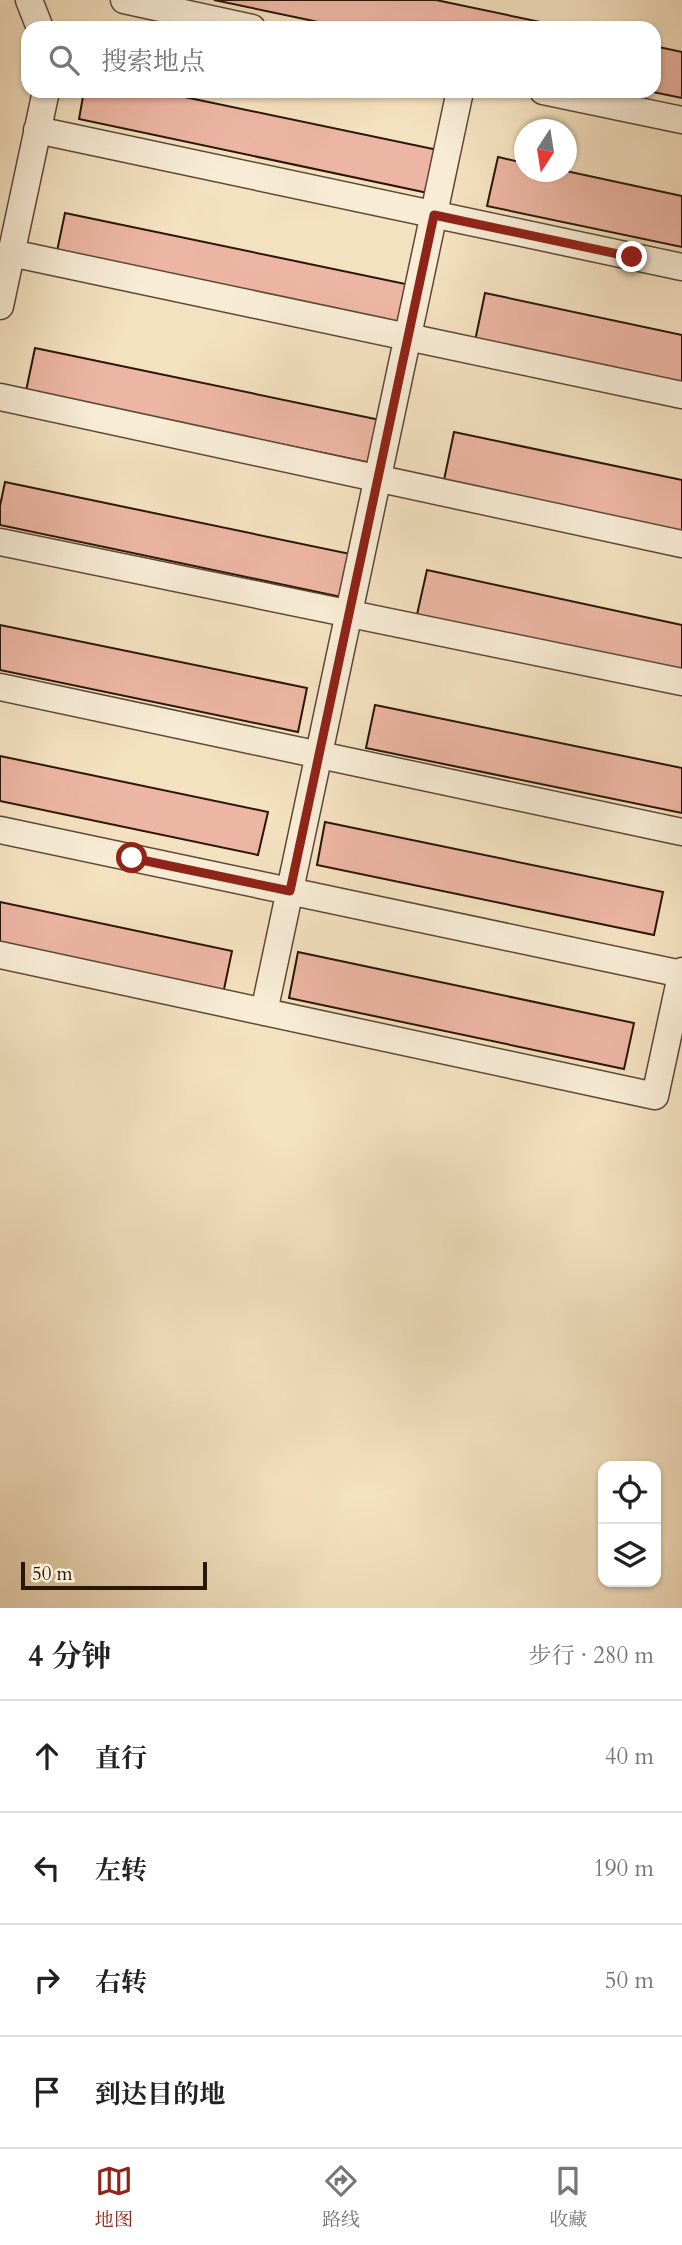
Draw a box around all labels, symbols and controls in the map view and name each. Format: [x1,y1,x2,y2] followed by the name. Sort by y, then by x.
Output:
[21,21,661,98] search box
[45,41,83,79] icon: search
[101,44,205,79] text: 搜索地点
[514,119,577,182] north arrow
[616,241,647,272] route end
[116,842,147,873] route start
[598,1461,661,1587] map controls
[598,1461,661,1524] button: locate
[598,1524,661,1587] button: layers
[21,1559,206,1591] scale bar
[32,1561,73,1587] text: 50 m
[28,1636,111,1677] text: 4 分钟
[529,1640,654,1671] text: 步行 · 280 m
[28,1737,66,1775] icon: ahead
[95,1741,147,1776] text: 直行
[605,1741,654,1772] text: 40 m
[28,1849,66,1887] icon: left
[95,1853,147,1888] text: 左转
[593,1853,654,1884] text: 190 m
[28,1961,66,1999] icon: right
[95,1965,147,2000] text: 右转
[605,1965,654,1996] text: 50 m
[28,2073,66,2111] icon: arrive
[95,2077,225,2112] text: 到达目的地
[95,2162,133,2233] tab: 地图
[322,2162,360,2233] tab: 路线
[549,2162,587,2233] tab: 收藏

